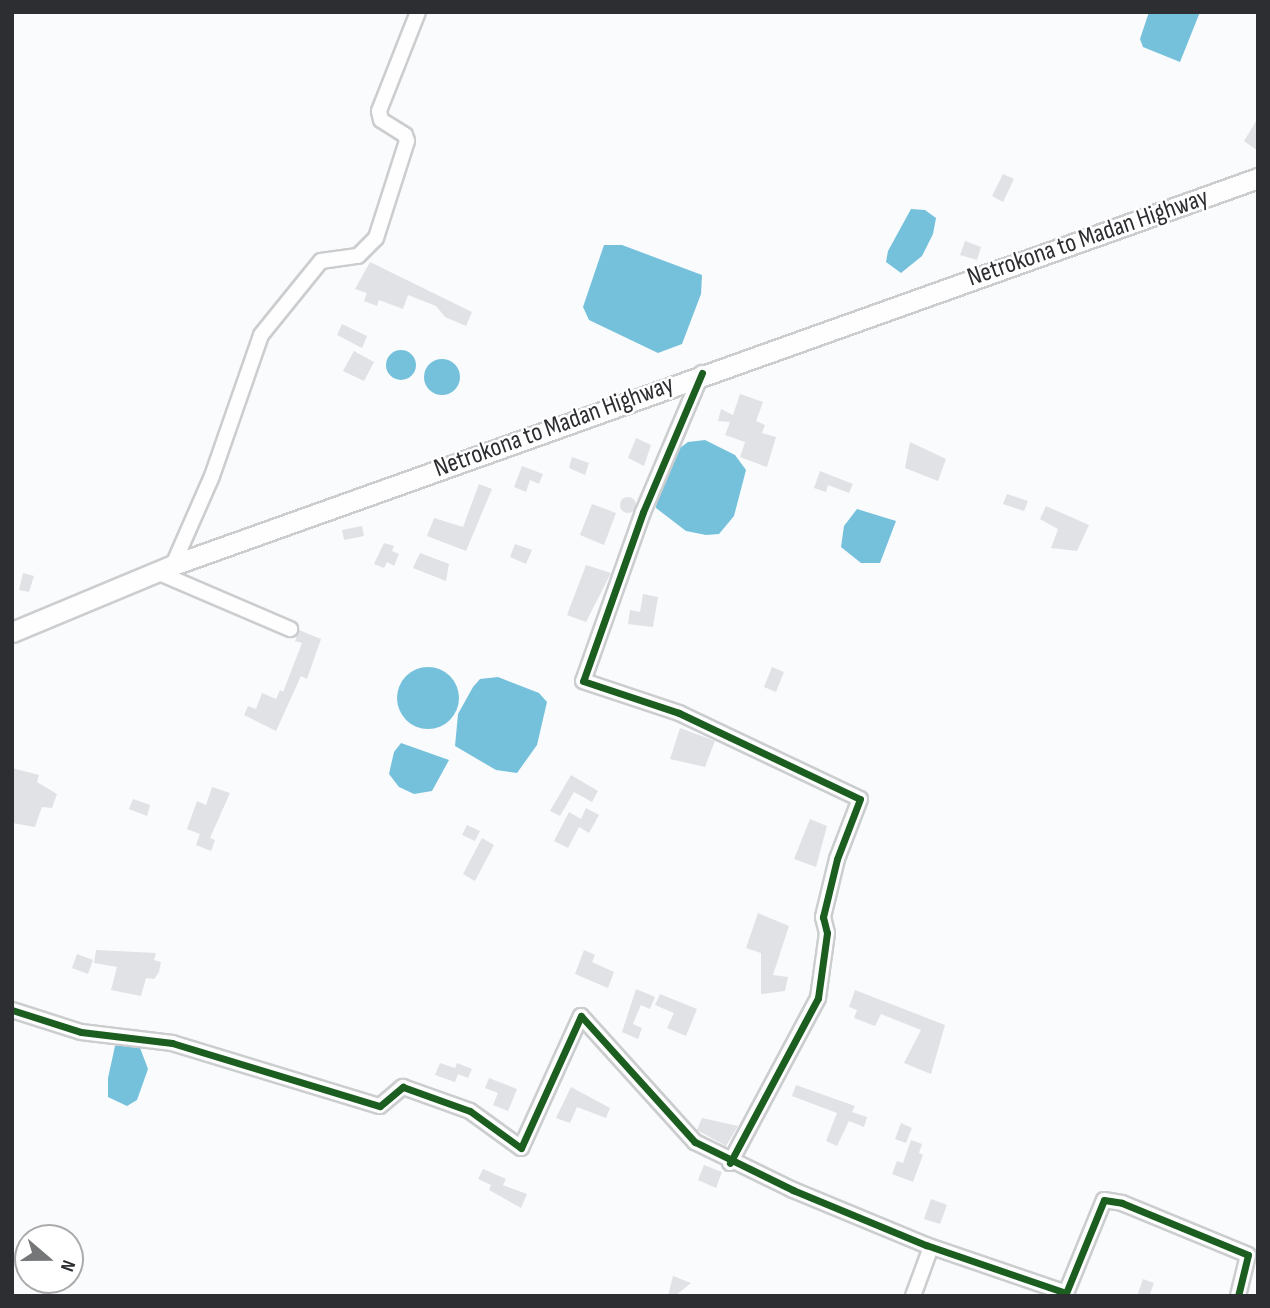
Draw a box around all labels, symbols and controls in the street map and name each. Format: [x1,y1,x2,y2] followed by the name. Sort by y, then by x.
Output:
[963,182,1213,294] street label: Netrokona to Madan Highway
[430,369,678,485] street label: Netrokona to Madan Highway
[14,1224,84,1294] north arrow
[55,1257,80,1274] text: N

